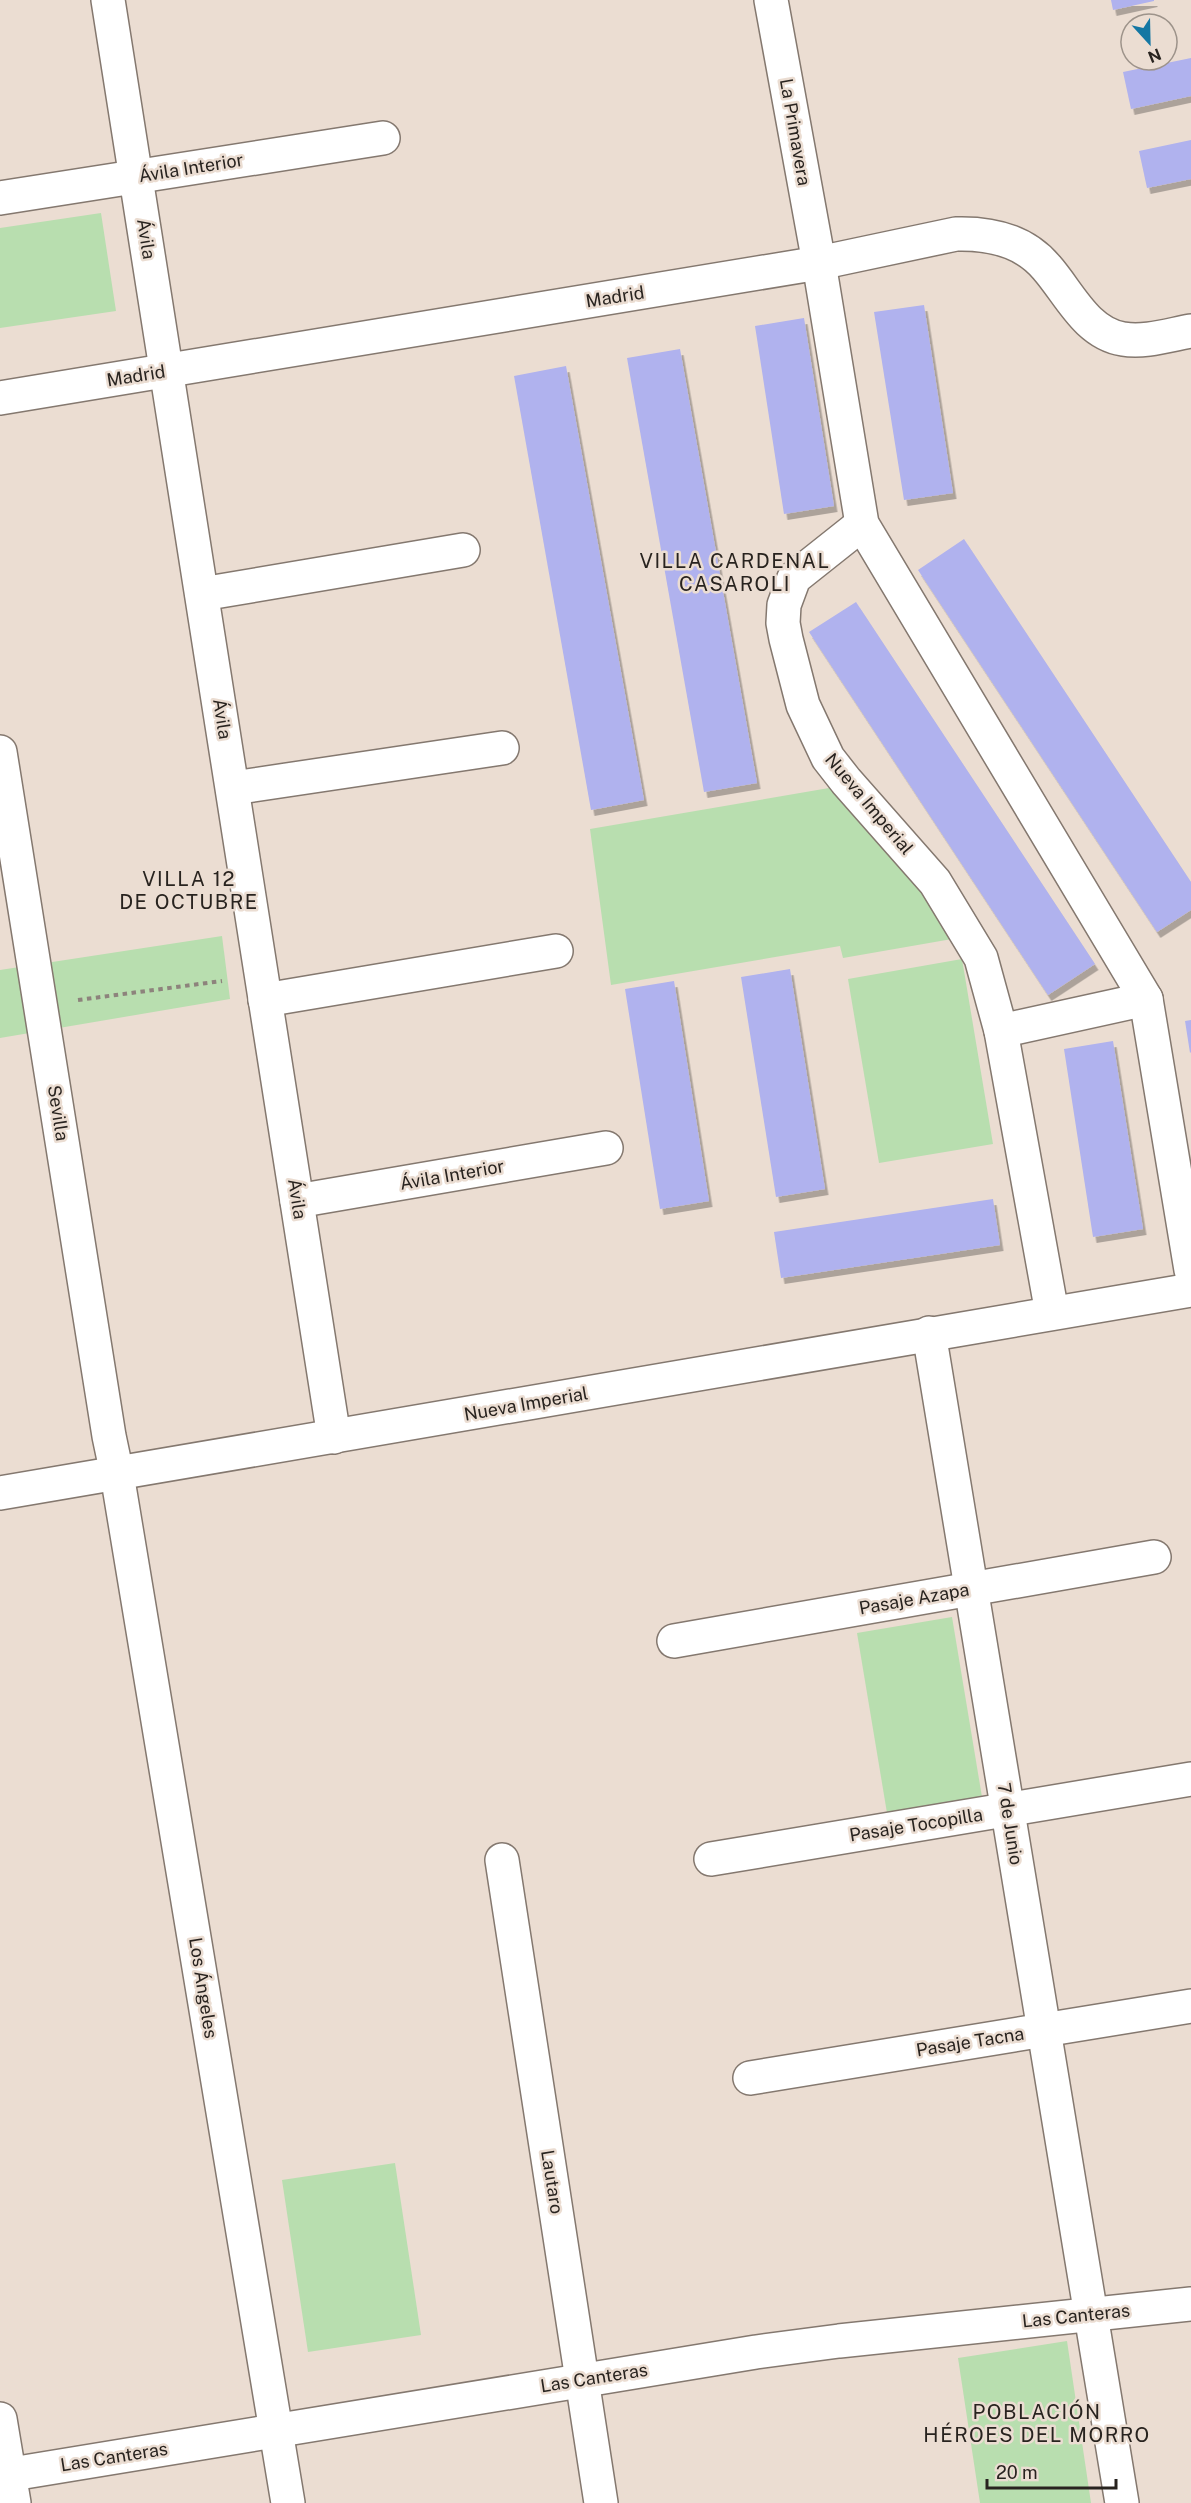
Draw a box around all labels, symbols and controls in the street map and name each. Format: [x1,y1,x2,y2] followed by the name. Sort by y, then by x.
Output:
[1119,12,1179,72] north arrow
[1145,44,1164,67] text: N
[776,77,815,187] street label: La Primavera
[137,148,245,186] street label: Ávila Interior
[133,217,161,261] street label: Ávila
[584,282,646,311] street label: Madrid
[105,361,167,390] street label: Madrid
[639,549,831,596] district label: VILLA CARDENAL CASAROLI
[209,697,237,741] street label: Ávila
[821,749,918,859] street label: Nueva Imperial
[119,867,259,914] district label: VILLA 12 DE OCTUBRE
[44,1084,73,1142] street label: Sevilla
[398,1154,506,1194] street label: Ávila Interior
[284,1177,312,1221] street label: Ávila
[462,1382,590,1425] street label: Nueva Imperial
[857,1578,971,1619] street label: Pasaje Azapa
[994,1781,1027,1866] street label: 7 de Junio
[848,1804,984,1845] street label: Pasaje Tocopilla
[185,1936,223,2040] street label: Los Ángeles
[914,2023,1025,2060] street label: Pasaje Tacna
[537,2148,568,2215] street label: Lautaro
[1021,2299,1131,2332] street label: Las Canteras
[539,2359,649,2396] street label: Las Canteras
[923,2399,1151,2447] district label: POBLACIÓN HÉROES DEL MORRO
[59,2438,169,2475] street label: Las Canteras
[987,2452,1116,2490] scale bar
[996,2462,1038,2483] text: 20 m

